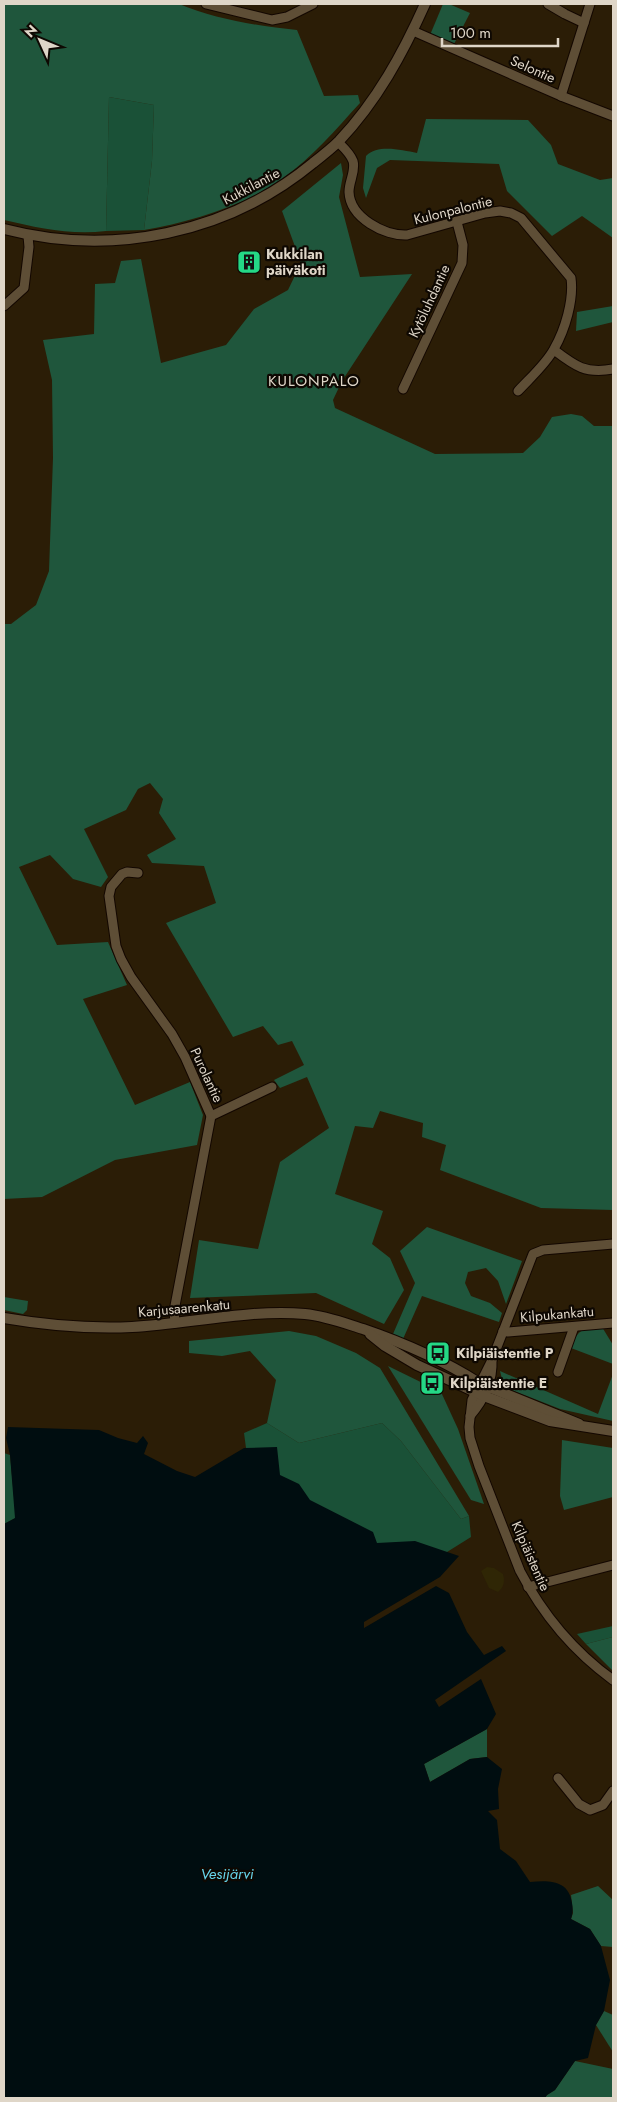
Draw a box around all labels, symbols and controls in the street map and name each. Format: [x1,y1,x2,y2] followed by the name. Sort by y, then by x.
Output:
[15,15,65,65] north arrow
[442,15,558,47] scale bar
[20,20,42,42] text: N
[450,22,491,44] text: 100 m
[507,50,559,88] street label: Selontie
[219,163,283,209] street label: Kukkilantie
[412,191,494,229] street label: Kulonpalontie
[266,244,326,280] place label: Kukkilan päiväkoti
[236,249,262,275] building icon: Kukkilan päiväkoti
[403,261,455,341] street label: Kytöluhdantie
[268,370,360,392] district label: KULONPALO
[186,1044,228,1106] street label: Purolantie
[137,1294,231,1322] street label: Karjusaarenkatu
[519,1301,595,1327] street label: Kilpukankatu
[425,1340,451,1366] bus stop icon: Kilpiäistentie P
[456,1343,554,1363] place label: Kilpiäistentie P
[419,1370,445,1396] bus stop icon: Kilpiäistentie E
[450,1373,547,1393] place label: Kilpiäistentie E
[507,1518,555,1594] street label: Kilpiäistentie
[200,1863,254,1885] water label: Vesijärvi

